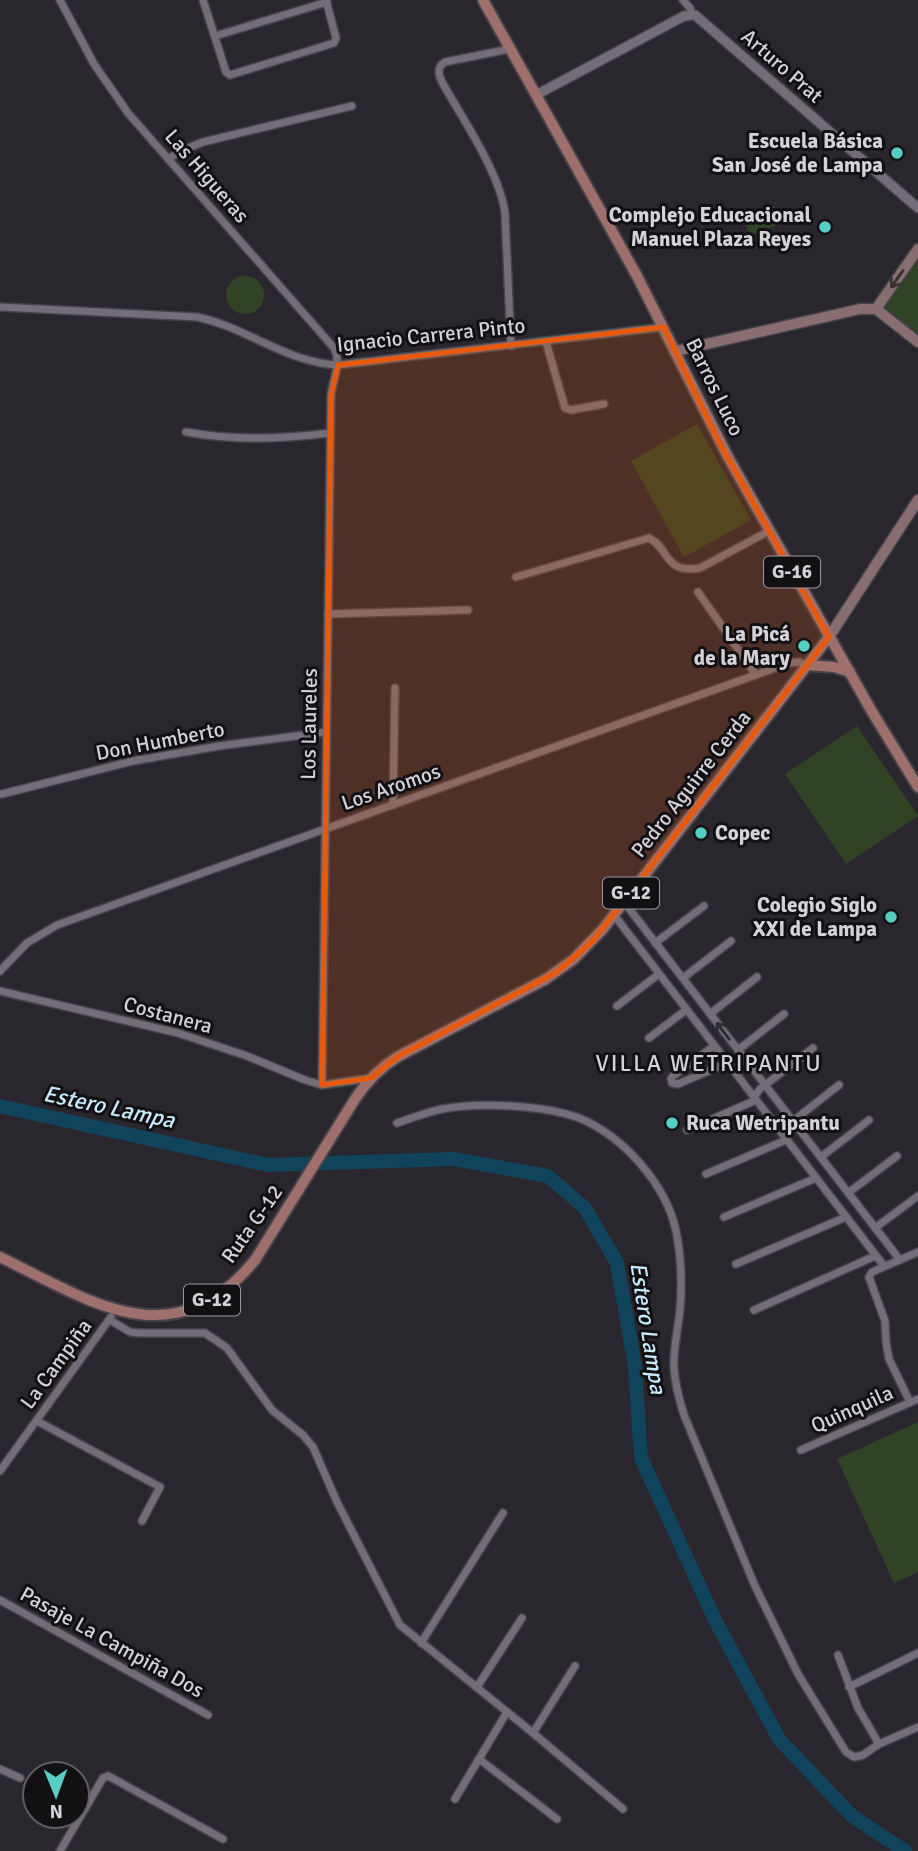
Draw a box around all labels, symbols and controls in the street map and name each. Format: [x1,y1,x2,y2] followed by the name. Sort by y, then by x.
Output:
[736,23,828,109] street label: Arturo Prat
[159,124,255,228] street label: Las Higueras
[712,128,883,178] place label: Escuela Básica San José de Lampa
[889,145,905,161] marker: Escuela Básica San José de Lampa
[609,202,811,252] place label: Complejo Educacional Manuel Plaza Reyes
[817,219,833,235] marker: Complejo Educacional Manuel Plaza Reyes
[890,269,904,288] one-way arrow
[335,312,527,358] street label: Ignacio Carrera Pinto
[680,334,750,440] street label: Barros Luco
[764,556,820,587] road number: G-16
[694,621,791,671] place label: La Picá de la Mary
[796,638,812,654] marker: La Picá de la Mary
[295,668,323,780] street label: Los Laureles
[626,705,756,863] street label: Pedro Aguirre Cerda
[93,716,227,766] street label: Don Humberto
[338,758,444,816] street label: Los Aromos
[715,820,770,846] place label: Copec
[693,825,709,841] marker: Copec
[603,878,659,908] road number: G-12
[753,892,877,942] place label: Colegio Siglo XXI de Lampa
[883,909,899,925] marker: Colegio Siglo XXI de Lampa
[121,991,215,1039] street label: Costanera
[716,1022,731,1041] one-way arrow
[595,1049,823,1078] district label: VILLA WETRIPANTU
[41,1079,178,1135] water label: Estero Lampa
[686,1110,840,1136] place label: Ruca Wetripantu
[664,1115,680,1131] marker: Ruca Wetripantu
[216,1180,288,1268] street label: Ruta G-12
[623,1260,673,1397] water label: Estero Lampa
[184,1284,240,1316] road number: G-12
[15,1314,97,1414] street label: La Campiña
[807,1379,897,1439] street label: Quinquila
[16,1581,208,1703] street label: Pasaje La Campiña Dos
[21,1760,91,1830] north arrow
[49,1799,63,1823] text: N

